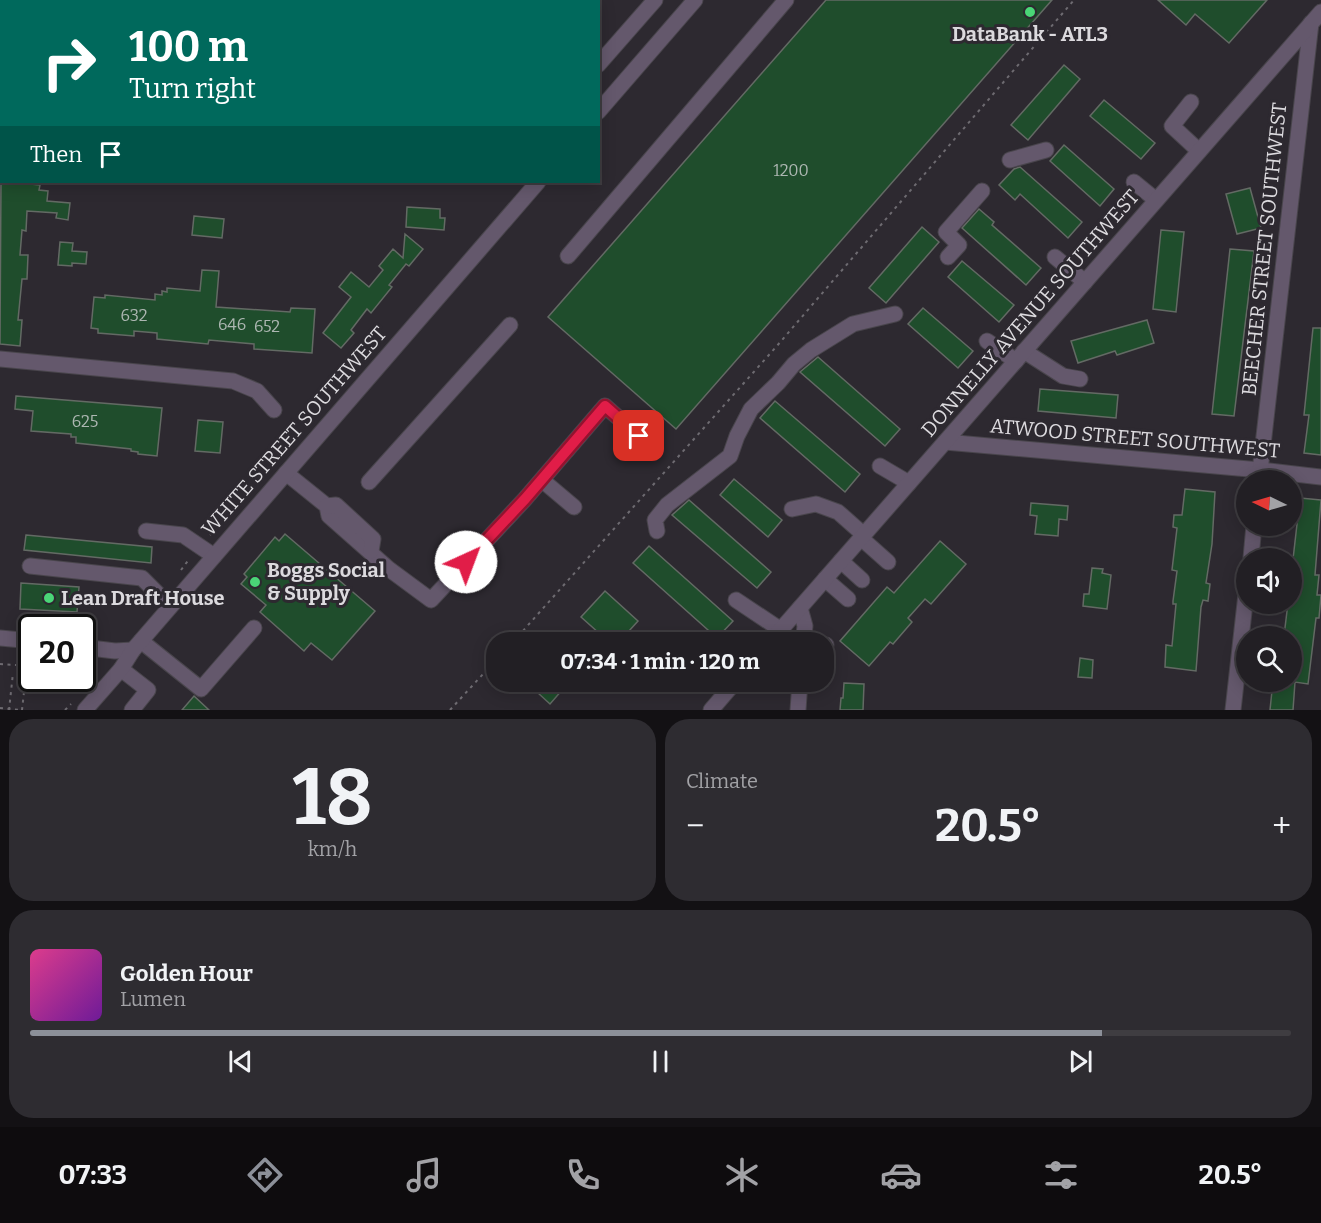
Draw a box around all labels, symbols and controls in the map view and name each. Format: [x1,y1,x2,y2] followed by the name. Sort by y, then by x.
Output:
[1023,5,1037,19] marker: DataBank - ATL3
[129,22,248,72] text: 100 m
[952,22,1108,46] place label: DataBank - ATL3
[30,24,108,102] icon: right
[129,73,256,105] text: Turn right
[1237,101,1291,397] street label: BEECHER STREET SOUTHWEST
[94,138,127,171] icon: arrive
[30,141,82,168] text: Then
[773,161,809,180] house number: 1200
[916,184,1144,441] street label: DONNELLY AVENUE SOUTHWEST
[120,306,148,325] house number: 632
[218,315,246,334] house number: 646
[254,317,280,336] house number: 652
[197,321,392,541] street label: WHITE STREET SOUTHWEST
[613,410,664,461] pin
[72,412,98,431] house number: 625
[989,413,1281,463] street label: ATWOOD STREET SOUTHWEST
[622,419,655,452] icon: arrive
[1236,470,1302,536] north arrow
[1236,470,1302,692] map controls
[434,530,498,594] position arrow
[1236,548,1302,614] button: sound
[267,558,385,605] place label: Boggs Social & Supply
[248,575,262,589] marker: Boggs Social & Supply
[61,586,225,610] place label: Lean Draft House
[42,591,56,605] marker: Lean Draft House
[18,614,96,692] speed limit sign: 20
[1236,626,1302,692] button: search
[560,648,760,675] text: 07:34 · 1 min · 120 m
[292,751,373,845] text: 18
[686,769,758,793] text: Climate
[935,799,1041,853] text: 20.5°
[686,806,704,846] text: −
[1272,806,1291,846] text: +
[308,837,357,861] text: km/h
[120,960,253,987] text: Golden Hour
[120,987,186,1011] text: Lumen
[224,1045,257,1078] icon: previous
[644,1045,677,1078] icon: pause
[1064,1045,1097,1078] icon: next
[244,1154,286,1196] icon: directions
[403,1154,445,1196] icon: music
[562,1154,604,1196] icon: phone
[721,1154,763,1196] icon: climate
[880,1154,922,1196] icon: car
[1040,1154,1082,1196] icon: filters
[59,1159,127,1191] text: 07:33
[1199,1159,1262,1191] text: 20.5°

